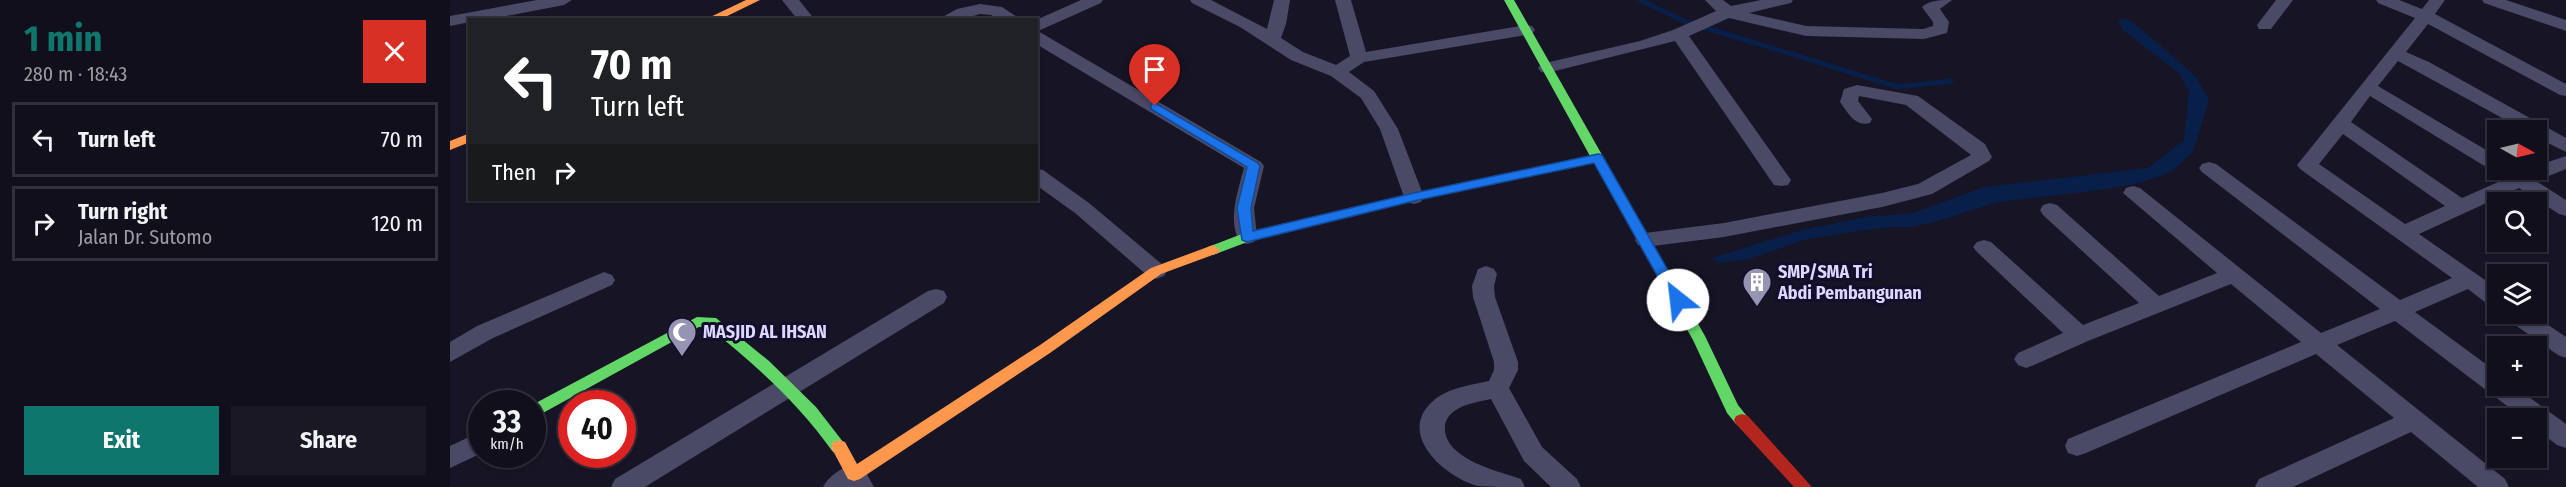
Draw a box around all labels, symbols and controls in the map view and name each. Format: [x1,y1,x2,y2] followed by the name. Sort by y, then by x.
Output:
[24,17,102,61] text: 1 min
[363,20,426,83] button: close
[591,40,672,90] text: 70 m
[492,42,570,120] icon: left
[1129,44,1180,106] pin
[1138,53,1171,86] icon: arrive
[24,62,127,86] text: 280 m · 18:43
[591,91,684,123] text: Turn left
[2487,120,2547,180] north arrow
[2487,120,2547,468] map controls
[27,123,60,156] icon: left
[78,126,156,153] text: Turn left
[381,126,423,153] text: 70 m
[548,156,581,189] icon: right
[492,159,536,186] text: Then
[2487,192,2547,252] button: search
[78,198,167,225] text: Turn right
[27,207,60,240] icon: right
[371,210,423,237] text: 120 m
[78,225,212,249] text: Jalan Dr. Sutomo
[1777,261,1922,304] place label: SMP/SMA Tri Abdi Pembangunan
[2487,264,2547,324] button: layers
[1741,266,1773,308] building icon: SMP/SMA Tri Abdi Pembangunan
[1646,268,1710,332] position arrow
[666,316,698,358] mosque icon: MASJID AL IHSAN
[703,321,827,343] place label: MASJID AL IHSAN
[2487,336,2547,396] button: +
[558,390,636,468] speed limit sign: 40
[493,404,521,440] text: 33
[24,406,219,475] button: Exit
[231,406,426,475] button: Share
[2487,408,2547,468] button: −
[490,435,524,453] text: km/h

